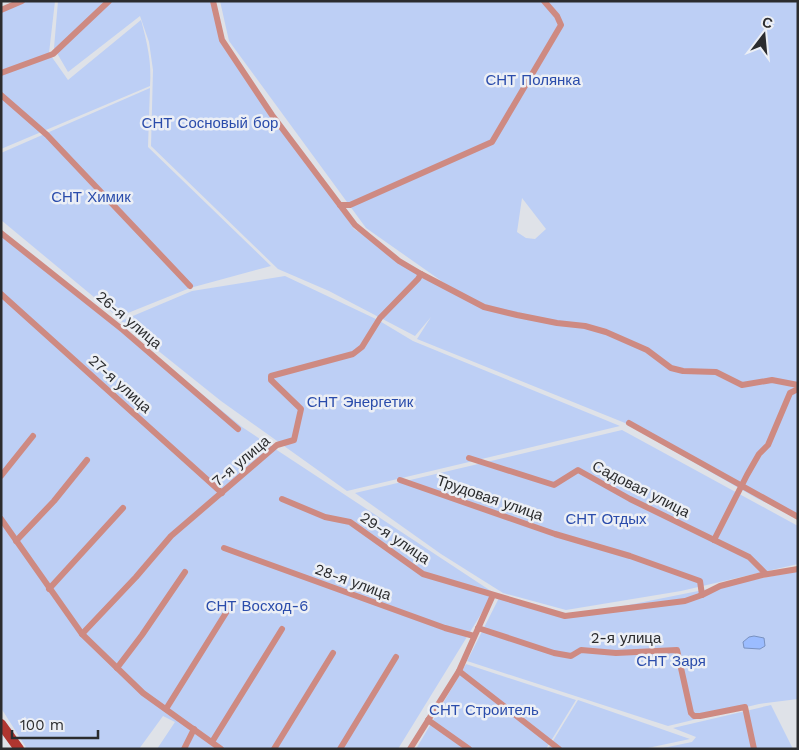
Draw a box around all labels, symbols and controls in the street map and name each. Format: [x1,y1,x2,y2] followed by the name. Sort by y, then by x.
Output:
[739,10,789,60] north arrow
[761,13,775,32] text: С
[485,71,581,89] park label: СНТ Полянка
[142,114,278,132] park label: СНТ Сосновый бор
[51,188,131,206] park label: СНТ Химик
[93,287,166,353] street label: 26-я улица
[85,351,156,417] street label: 27-я улица
[307,393,414,411] park label: СНТ Энергетик
[208,431,274,490] street label: 7-я улица
[589,457,693,522] street label: Садовая улица
[434,471,546,525] street label: Трудовая улица
[357,508,434,568] street label: 29-я улица
[565,510,647,528] park label: СНТ Отдых
[312,560,394,604] street label: 28-я улица
[206,597,308,615] park label: СНТ Восход-6
[591,629,662,647] street label: 2-я улица
[636,652,706,670] park label: СНТ Заря
[429,701,539,719] park label: СНТ Строитель
[12,708,99,740] scale bar
[20,716,64,734] text: 100 m

